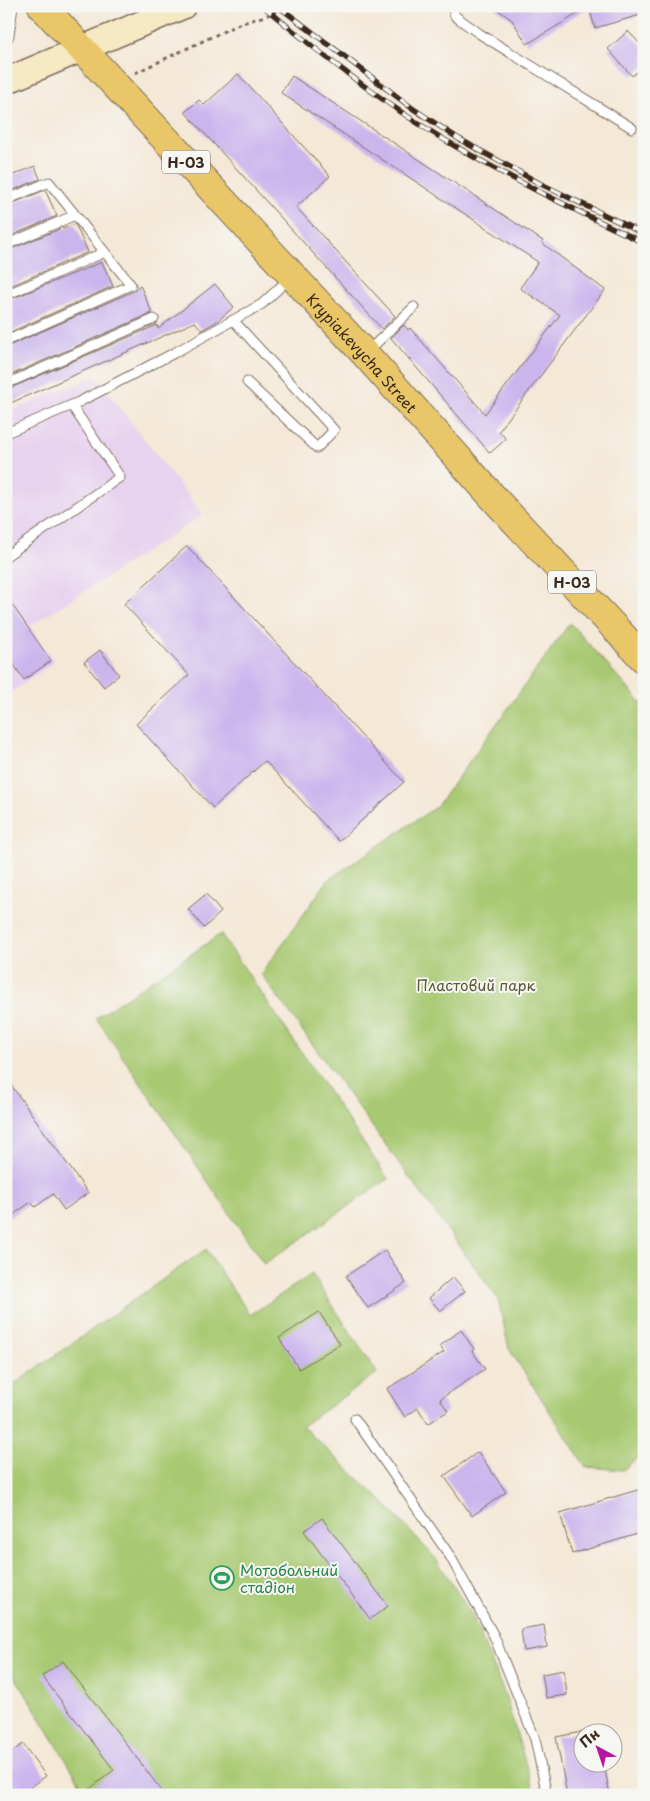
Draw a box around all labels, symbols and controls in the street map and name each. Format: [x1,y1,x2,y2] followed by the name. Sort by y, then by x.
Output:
[162,150,210,173] road number: Н-03
[302,287,424,418] street label: Krypiakevycha Street
[548,570,596,594] road number: Н-03
[417,973,536,996] park label: Пластовий парк
[240,1558,338,1598] place label: Мотобольний стадіон
[209,1565,235,1591] sports icon: Мотобольний стадіон
[575,1723,604,1752] text: Пн
[572,1724,622,1774] north arrow

